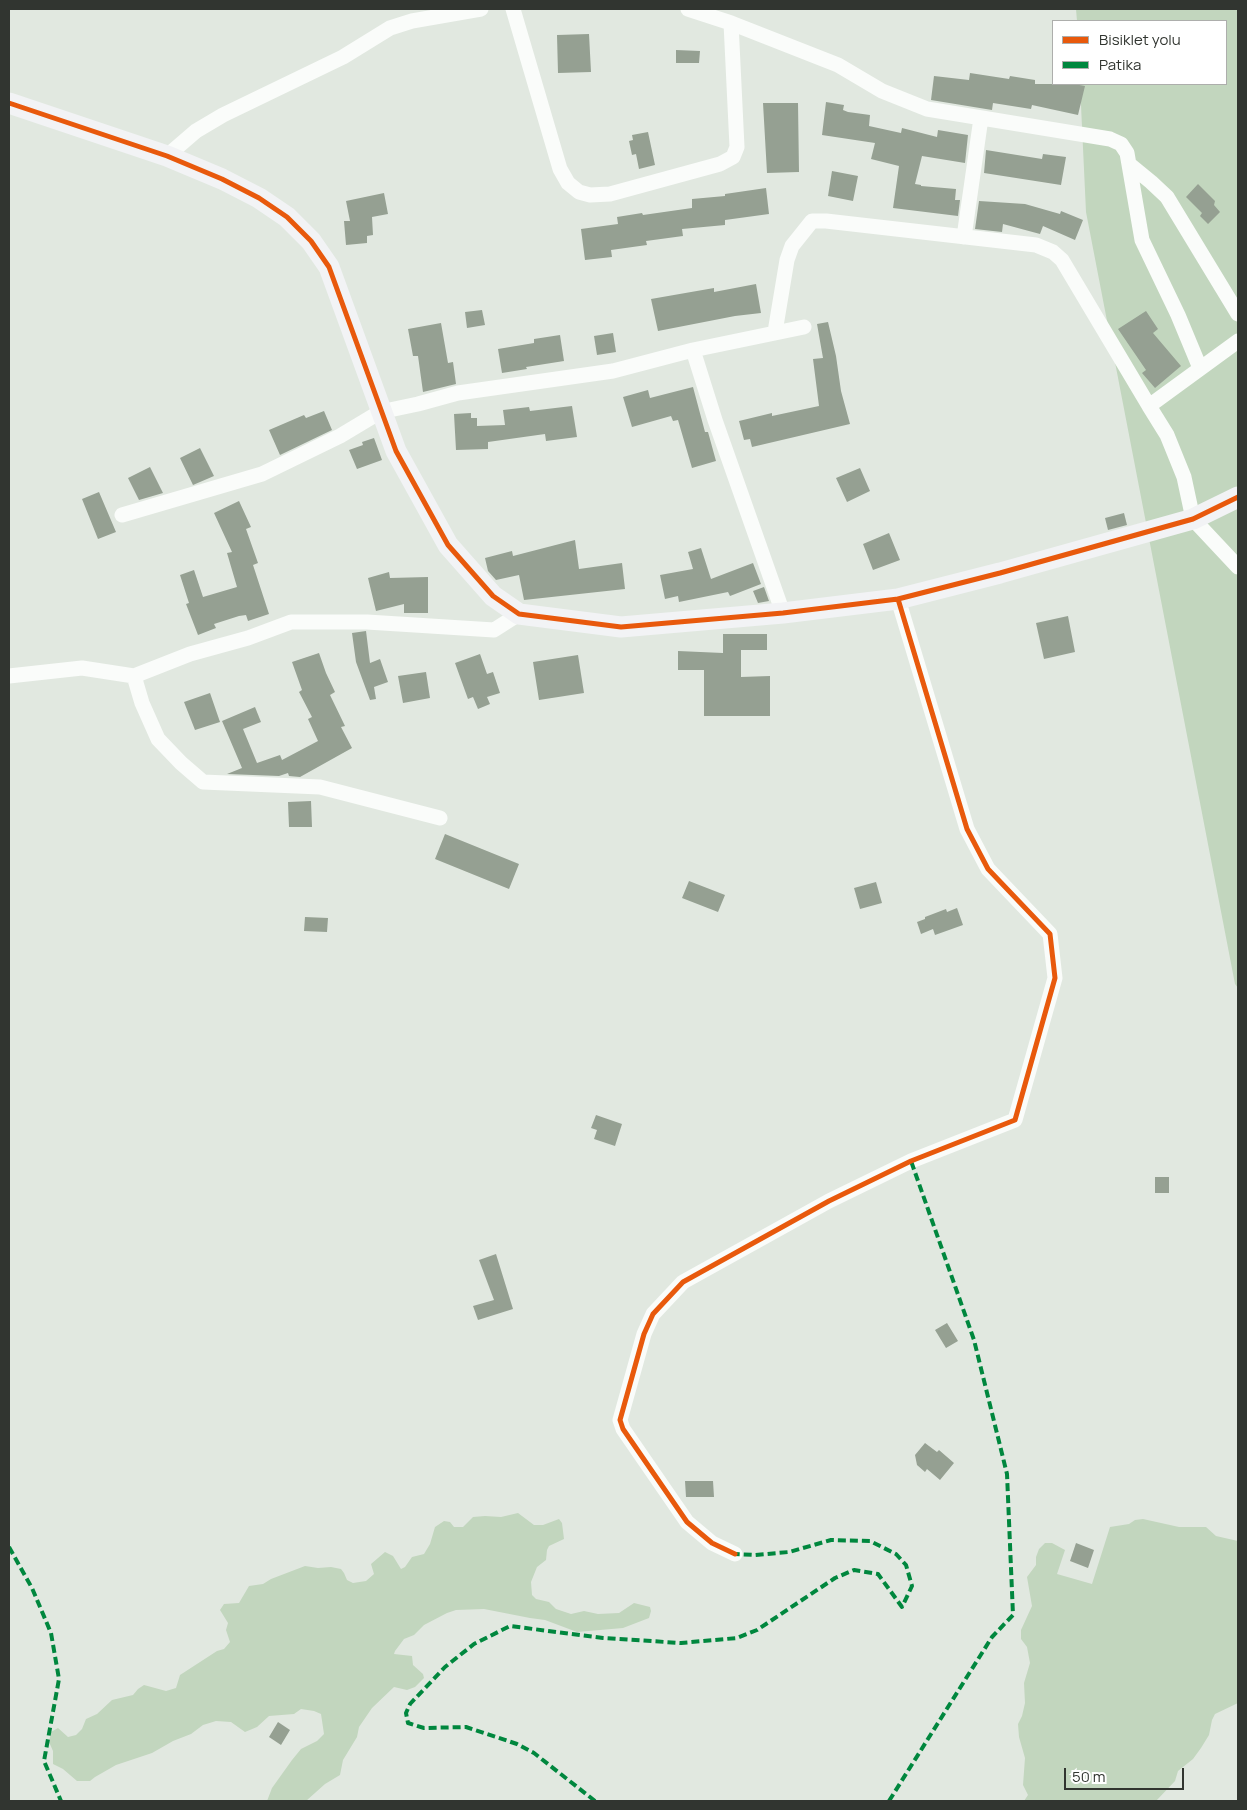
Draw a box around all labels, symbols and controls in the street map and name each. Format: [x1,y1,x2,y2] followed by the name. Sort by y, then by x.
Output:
[1052,20,1227,85] legend
[1099,29,1181,50] text: Bisiklet yolu
[1099,54,1141,75] text: Patika
[1067,1758,1187,1790] scale bar
[1072,1766,1106,1787] text: 50 m

